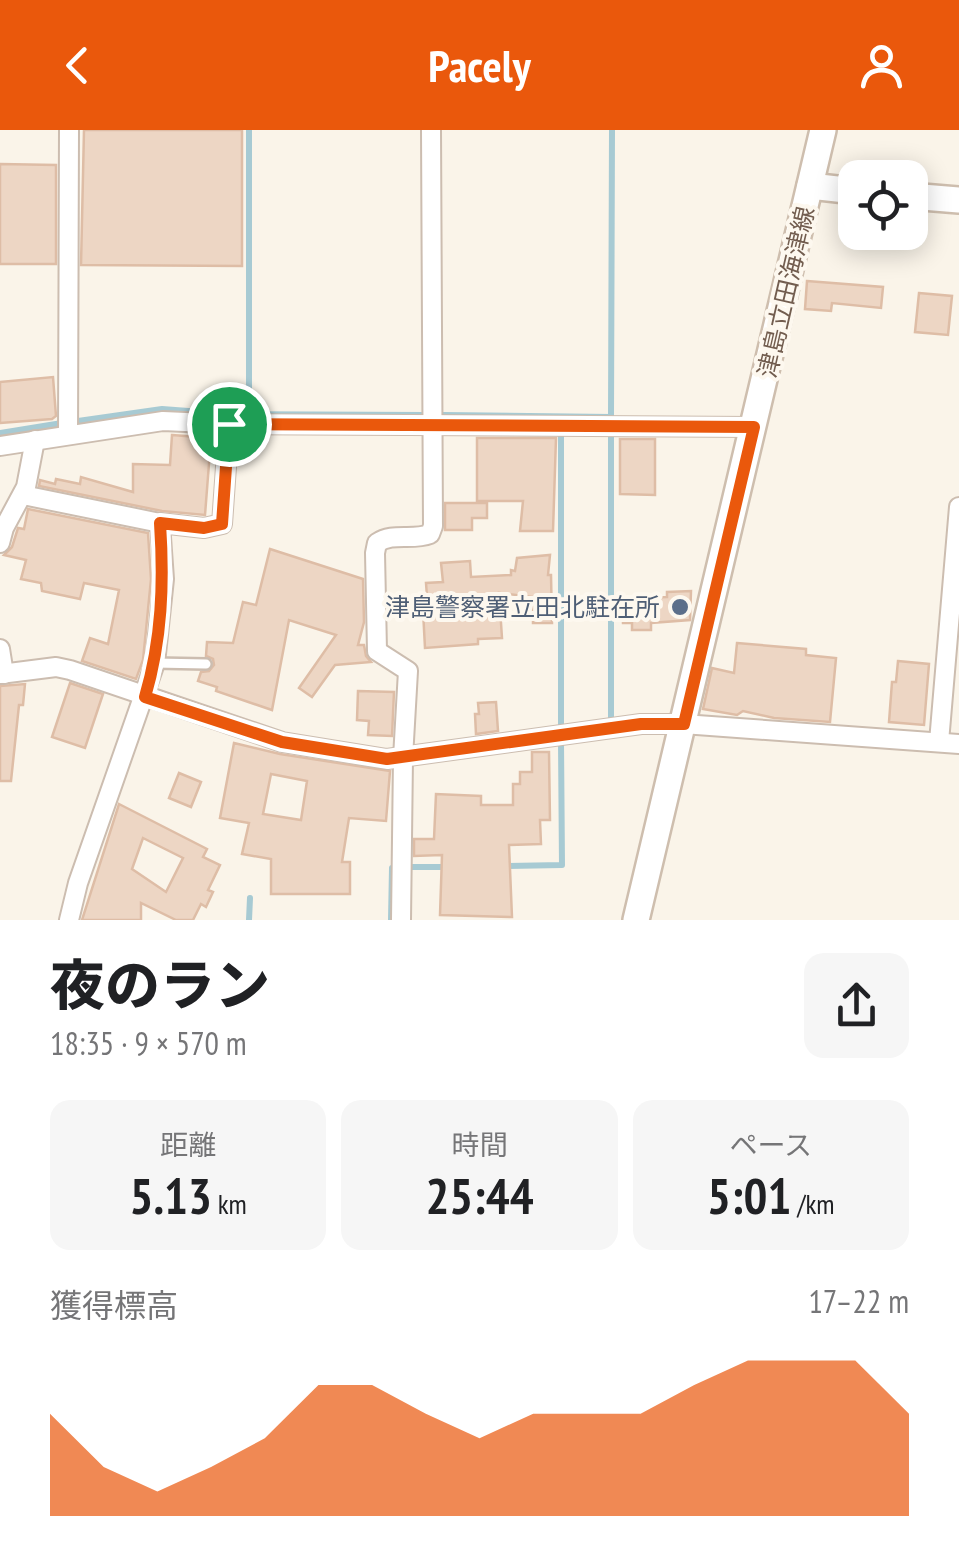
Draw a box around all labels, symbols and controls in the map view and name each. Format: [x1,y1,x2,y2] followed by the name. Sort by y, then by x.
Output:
[428,36,531,94] text: Pacely
[50,38,105,93] icon: back
[854,38,909,93] icon: person
[838,160,928,250] map controls
[838,160,928,250] button: locate
[751,203,821,381] street label: 津島立田海津線
[187,382,272,467] pin
[202,397,257,452] icon: arrive
[385,591,660,623] place label: 津島警察署立田北駐在所
[669,596,691,618] marker: 津島警察署立田北駐在所
[50,949,270,1020] text: 夜のラン
[804,953,909,1058] button: share
[50,1022,247,1064] text: 18:35 · 9 × 570 m
[160,1126,216,1163] text: 距離
[451,1126,508,1163] text: 時間
[730,1126,812,1163] text: ペース
[129,1163,212,1228] text: 5.13
[425,1163,534,1228] text: 25:44
[707,1163,791,1228] text: 5:01
[212,1185,247,1222] text: km
[791,1185,835,1222] text: /km
[808,1280,909,1322] text: 17–22 m
[50,1284,178,1326] text: 獲得標高

